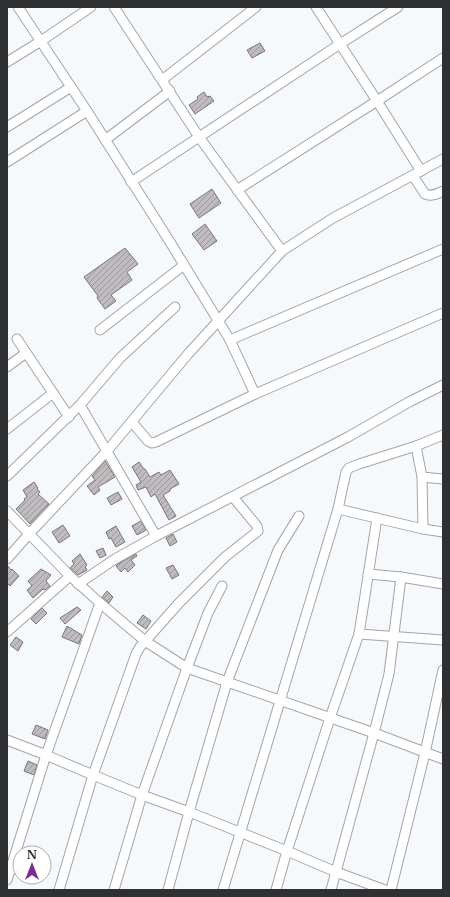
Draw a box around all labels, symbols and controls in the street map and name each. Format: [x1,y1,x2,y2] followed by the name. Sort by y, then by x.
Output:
[12,845,52,885] north arrow
[27,848,38,862] text: N

